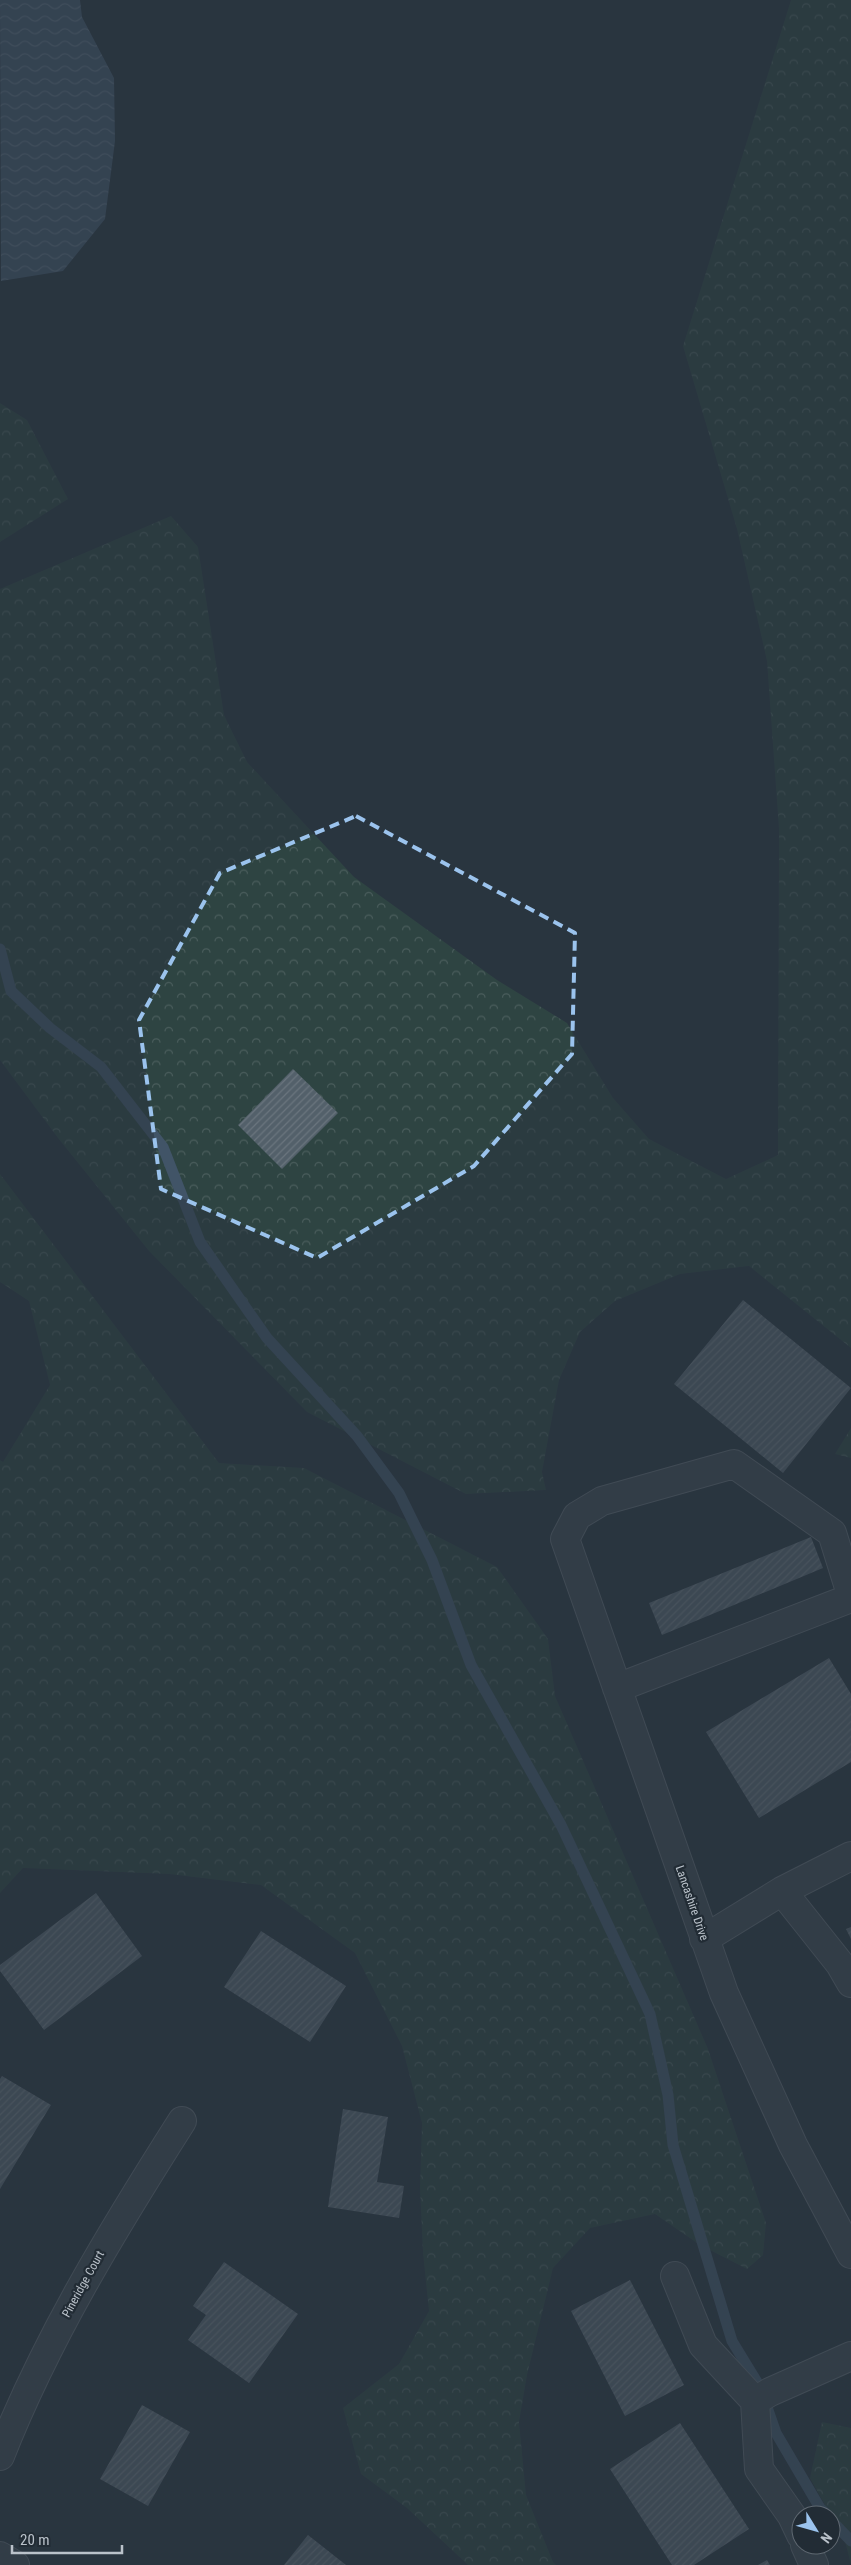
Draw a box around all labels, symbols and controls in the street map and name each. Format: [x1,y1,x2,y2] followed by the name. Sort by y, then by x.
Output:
[673,1864,712,1943] street label: Lancashire Drive
[59,2248,107,2320] street label: Pineridge Court
[791,2505,841,2555] north arrow
[12,2522,122,2554] scale bar
[817,2530,835,2546] text: N
[20,2531,50,2549] text: 20 m

